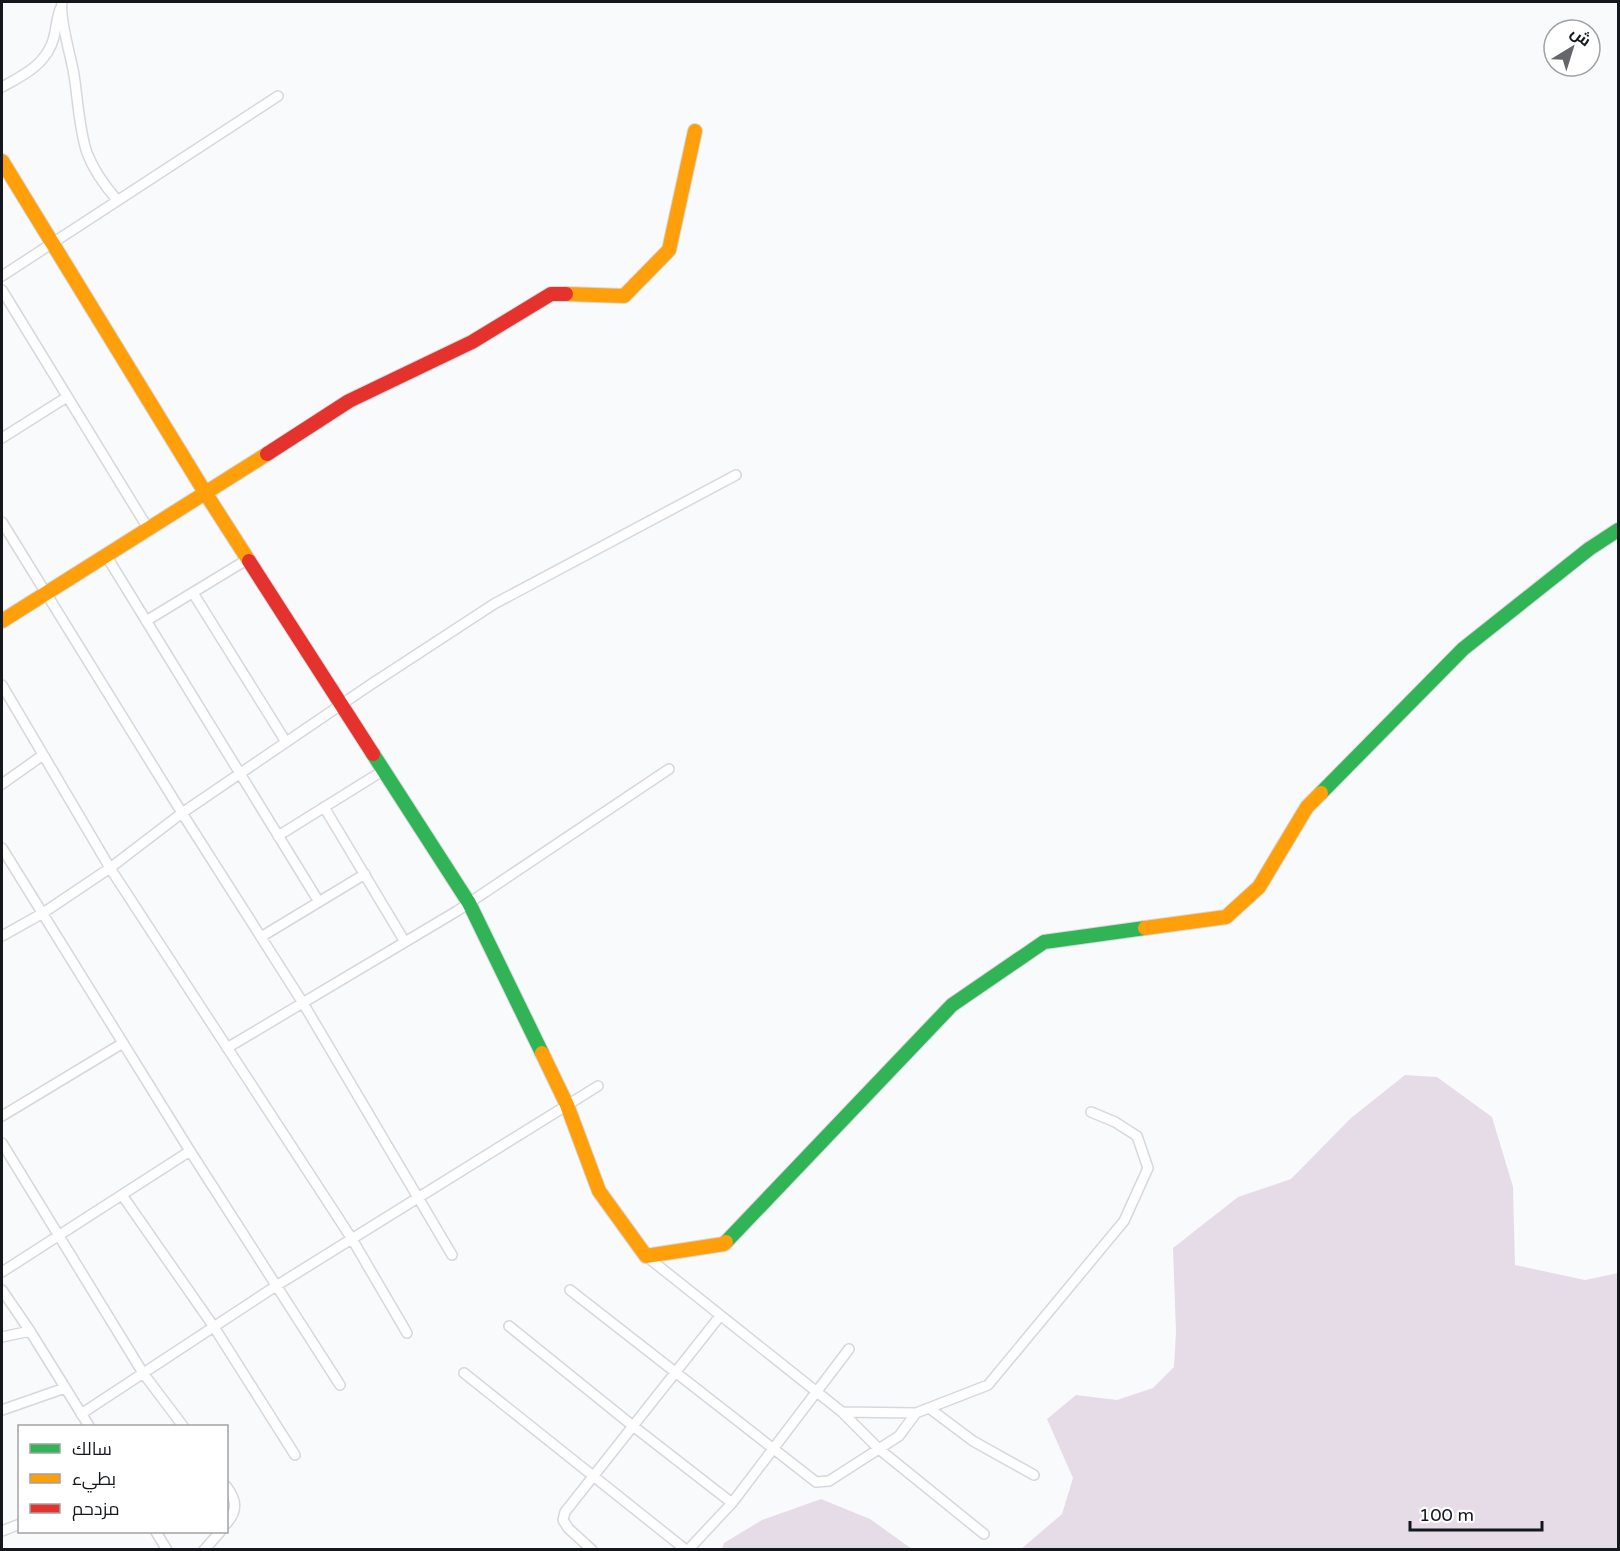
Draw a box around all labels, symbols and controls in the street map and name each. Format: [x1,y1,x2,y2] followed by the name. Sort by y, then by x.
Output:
[1542,18,1602,78] north arrow
[1566,23,1595,51] text: ش
[18,1425,228,1533] legend
[72,1438,112,1460] text: سالك
[72,1468,116,1493] text: بطيء
[1410,1494,1542,1532] scale bar
[72,1498,120,1521] text: مزدحم
[1419,1504,1474,1526] text: 100 m

